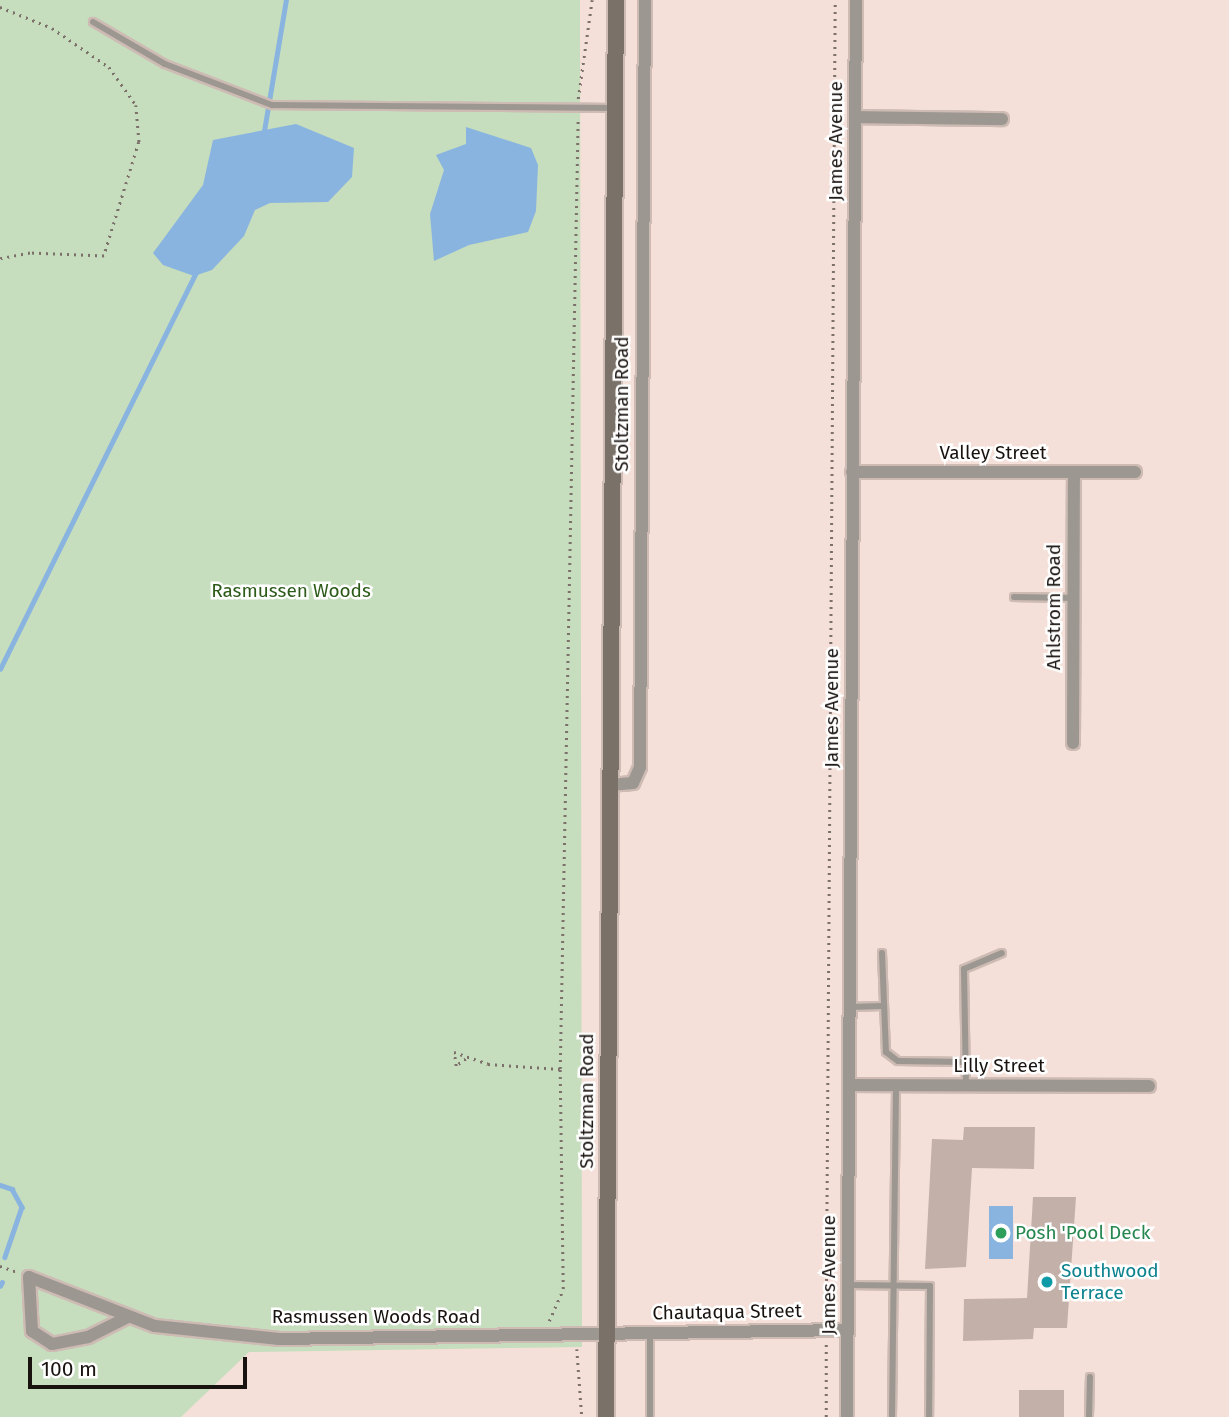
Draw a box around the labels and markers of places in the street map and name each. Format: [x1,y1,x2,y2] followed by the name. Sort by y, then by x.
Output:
[1015,1222,1150,1244] place label: Posh 'Pool Deck
[993,1225,1009,1241] marker: Posh 'Pool Deck
[1061,1260,1159,1304] place label: Southwood Terrace
[1039,1274,1055,1290] marker: Southwood Terrace

